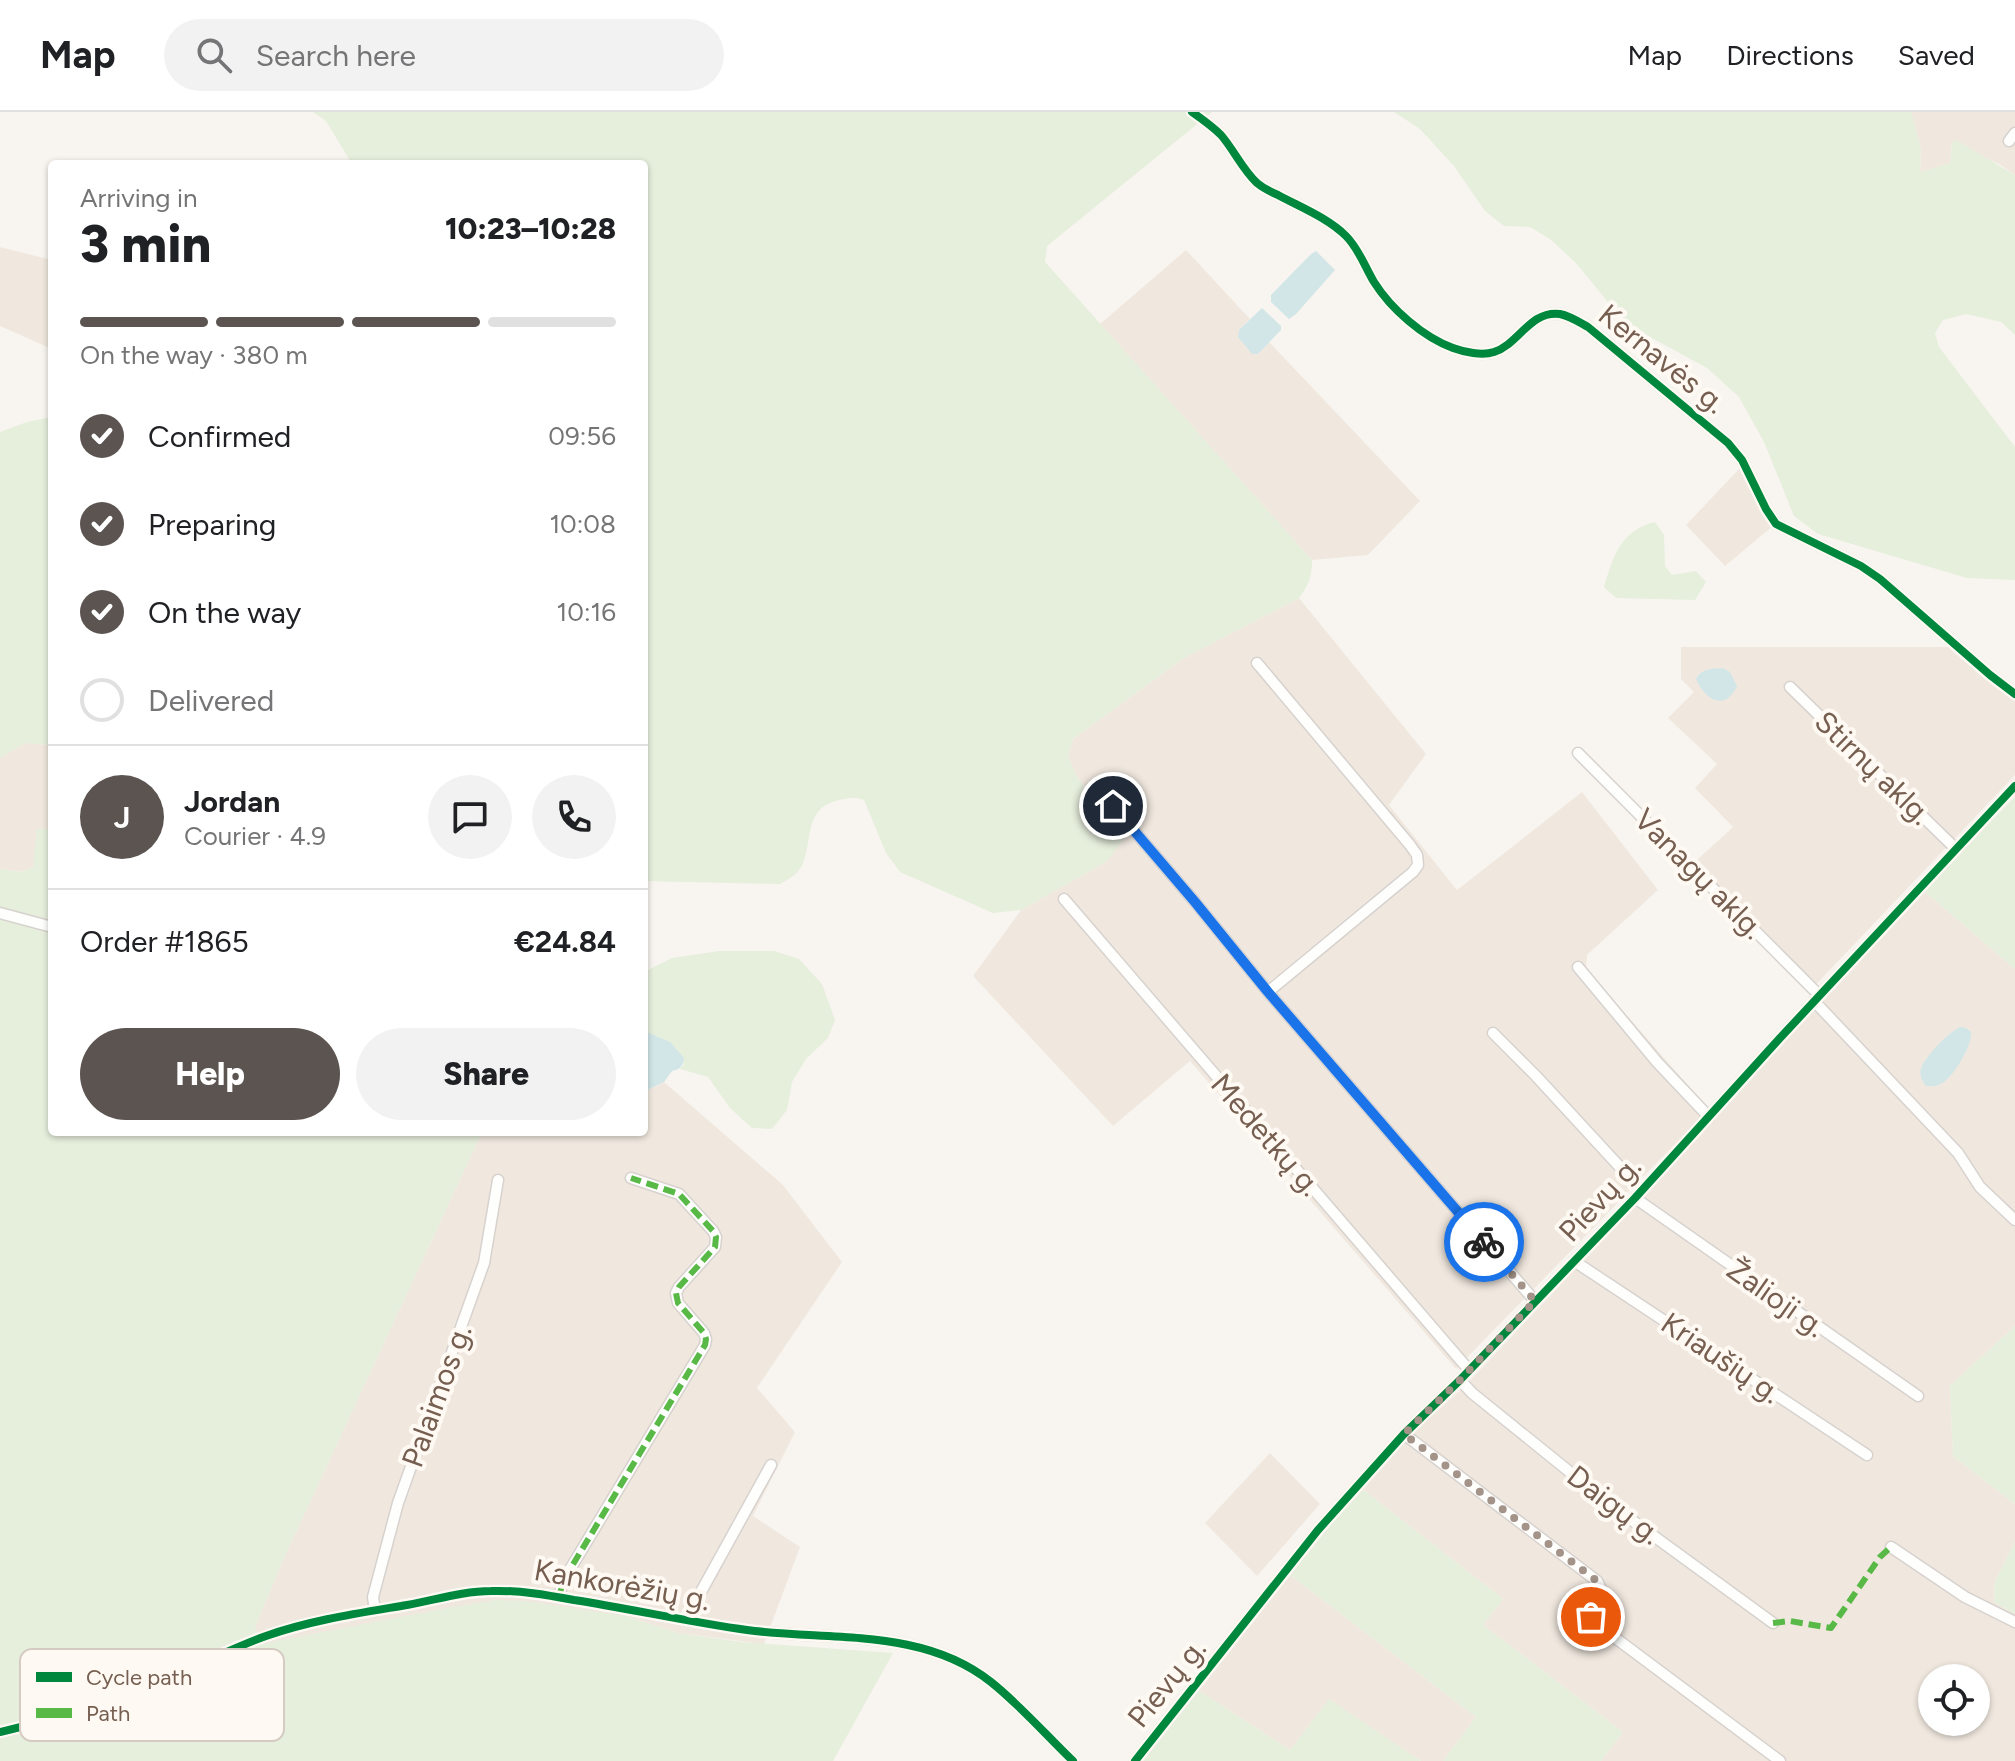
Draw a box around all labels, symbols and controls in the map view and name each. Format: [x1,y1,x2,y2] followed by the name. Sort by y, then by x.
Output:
[164,19,724,91] search box
[40,32,116,78] text: Map
[192,33,236,77] icon: search
[256,37,416,74] text: Search here
[1628,38,1682,72] text: Map
[1726,38,1854,72] text: Directions
[1898,38,1975,72] text: Saved
[80,182,198,214] text: Arriving in
[445,210,616,247] text: 10:23–10:28
[80,213,211,275] text: 3 min
[1591,296,1734,421] street label: Kernavės g.
[80,339,308,371] text: On the way · 380 m
[80,414,124,458] icon: check
[148,418,291,455] text: Confirmed
[548,420,616,452] text: 09:56
[80,502,124,546] icon: check
[148,506,276,543] text: Preparing
[549,508,616,540] text: 10:08
[80,590,124,634] icon: check
[148,594,301,631] text: On the way
[557,596,616,628] text: 10:16
[148,682,274,719] text: Delivered
[1807,703,1939,832] street label: Stirnų aklg.
[1079,772,1147,840] pin
[428,775,512,859] button: chat
[532,775,616,859] button: phone
[184,783,280,820] text: Jordan
[1091,784,1135,828] icon: home
[114,799,130,836] text: J
[1627,801,1772,946] street label: Vanagų aklg.
[184,820,326,852] text: Courier · 4.9
[80,923,249,960] text: Order #1865
[514,923,616,960] text: €24.84
[80,1028,340,1120] button: Help
[356,1028,616,1120] button: Share
[1203,1066,1329,1203] street label: Medetkų g.
[1551,1148,1649,1249] street label: Pievų g.
[1444,1202,1524,1282] courier
[1462,1220,1506,1264] icon: bike
[1720,1250,1833,1345] street label: Žalioji g.
[1654,1304,1788,1411] street label: Kriaušių g.
[394,1319,479,1472] street label: Palaimos g.
[1560,1457,1669,1552] street label: Daigų g.
[531,1551,713,1618] street label: Kankorėžių g.
[1557,1583,1625,1651] pin
[1569,1595,1613,1639] icon: bag
[1120,1631,1214,1735] street label: Pievų g.
[20,1649,284,1741] legend
[86,1664,192,1691] text: Cycle path
[1918,1664,1990,1736] map controls
[1918,1664,1990,1736] button: locate
[86,1700,130,1727] text: Path

